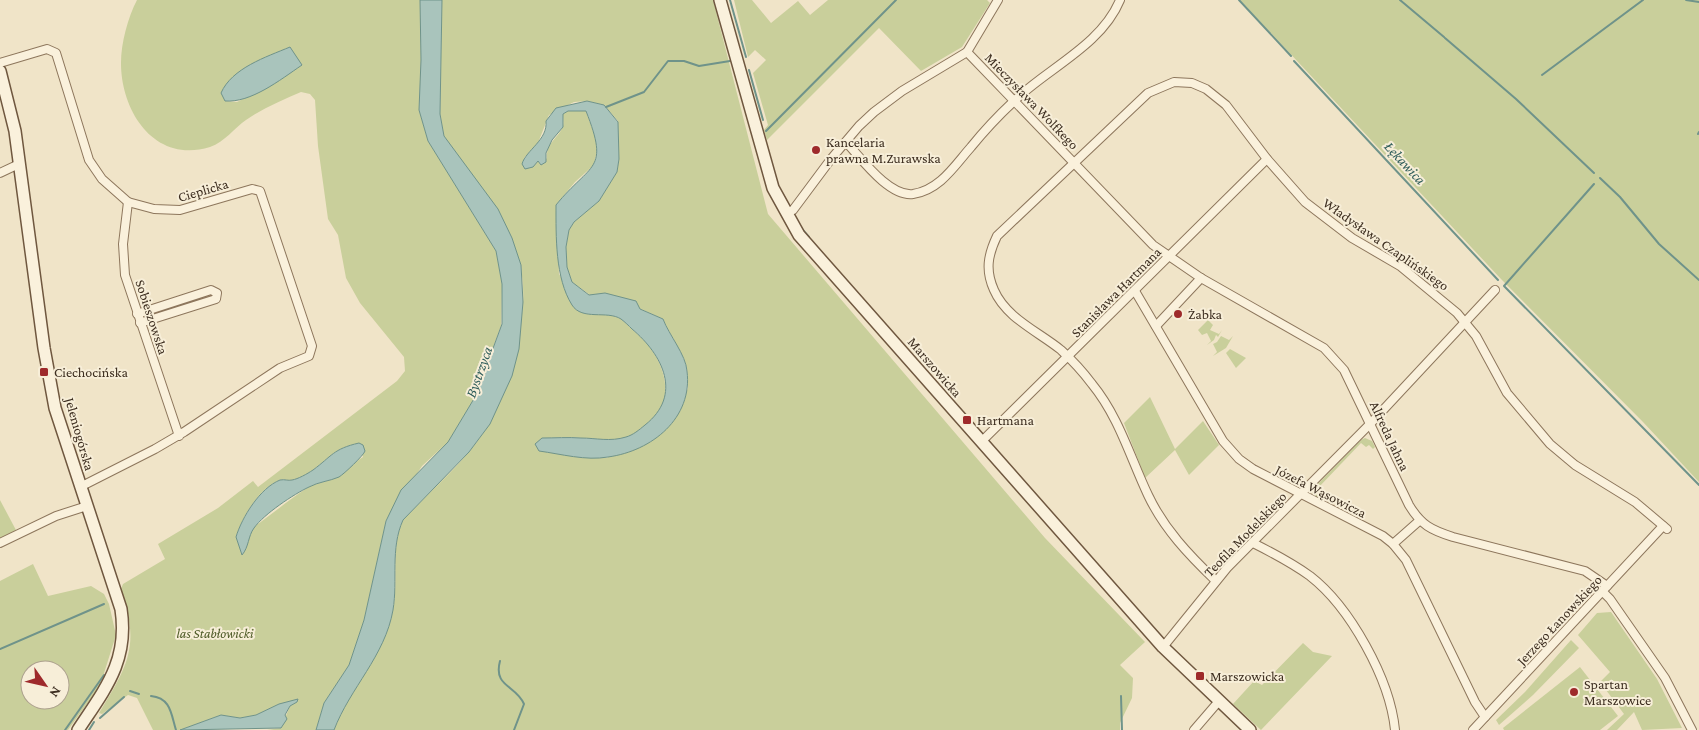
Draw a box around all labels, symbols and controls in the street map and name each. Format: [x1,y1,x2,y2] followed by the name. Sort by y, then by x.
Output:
[982,50,1082,153] street label: Mieczysława Wolfkego
[826,134,941,166] place label: Kancelaria prawna M.Zurawska
[1380,138,1429,188] water label: Łękawica
[810,144,822,156] marker: Kancelaria prawna M.Zurawska
[176,175,230,205] street label: Cieplicka
[1320,194,1452,294] street label: Władysława Czaplińskiego
[1068,243,1165,340] street label: Stanisława Hartmana
[132,278,172,357] street label: Sobieszowska
[1188,306,1223,322] place label: Żabka
[1172,308,1184,320] marker: Żabka
[905,334,966,401] street label: Marszowicka
[462,344,497,400] water label: Bystrzyca
[54,364,128,380] place label: Ciechocińska
[38,366,50,378] marker: Ciechocińska
[61,394,98,473] street label: Jeleniogórska
[1367,399,1413,474] street label: Alfreda Jahna
[977,412,1035,428] place label: Hartmana
[961,414,973,426] marker: Hartmana
[1271,460,1370,521] street label: Józefa Wąsowicza
[1200,488,1290,580] street label: Teofila Modelskiego
[1512,572,1605,670] street label: Jerzego Łanowskiego
[176,625,254,641] park label: las Stabłowicki
[20,660,70,710] north arrow
[1210,668,1285,684] place label: Marszowicka
[1194,670,1206,682] marker: Marszowicka
[1584,676,1651,708] place label: Spartan Marszowice
[46,684,65,701] text: N
[1568,686,1580,698] marker: Spartan Marszowice

